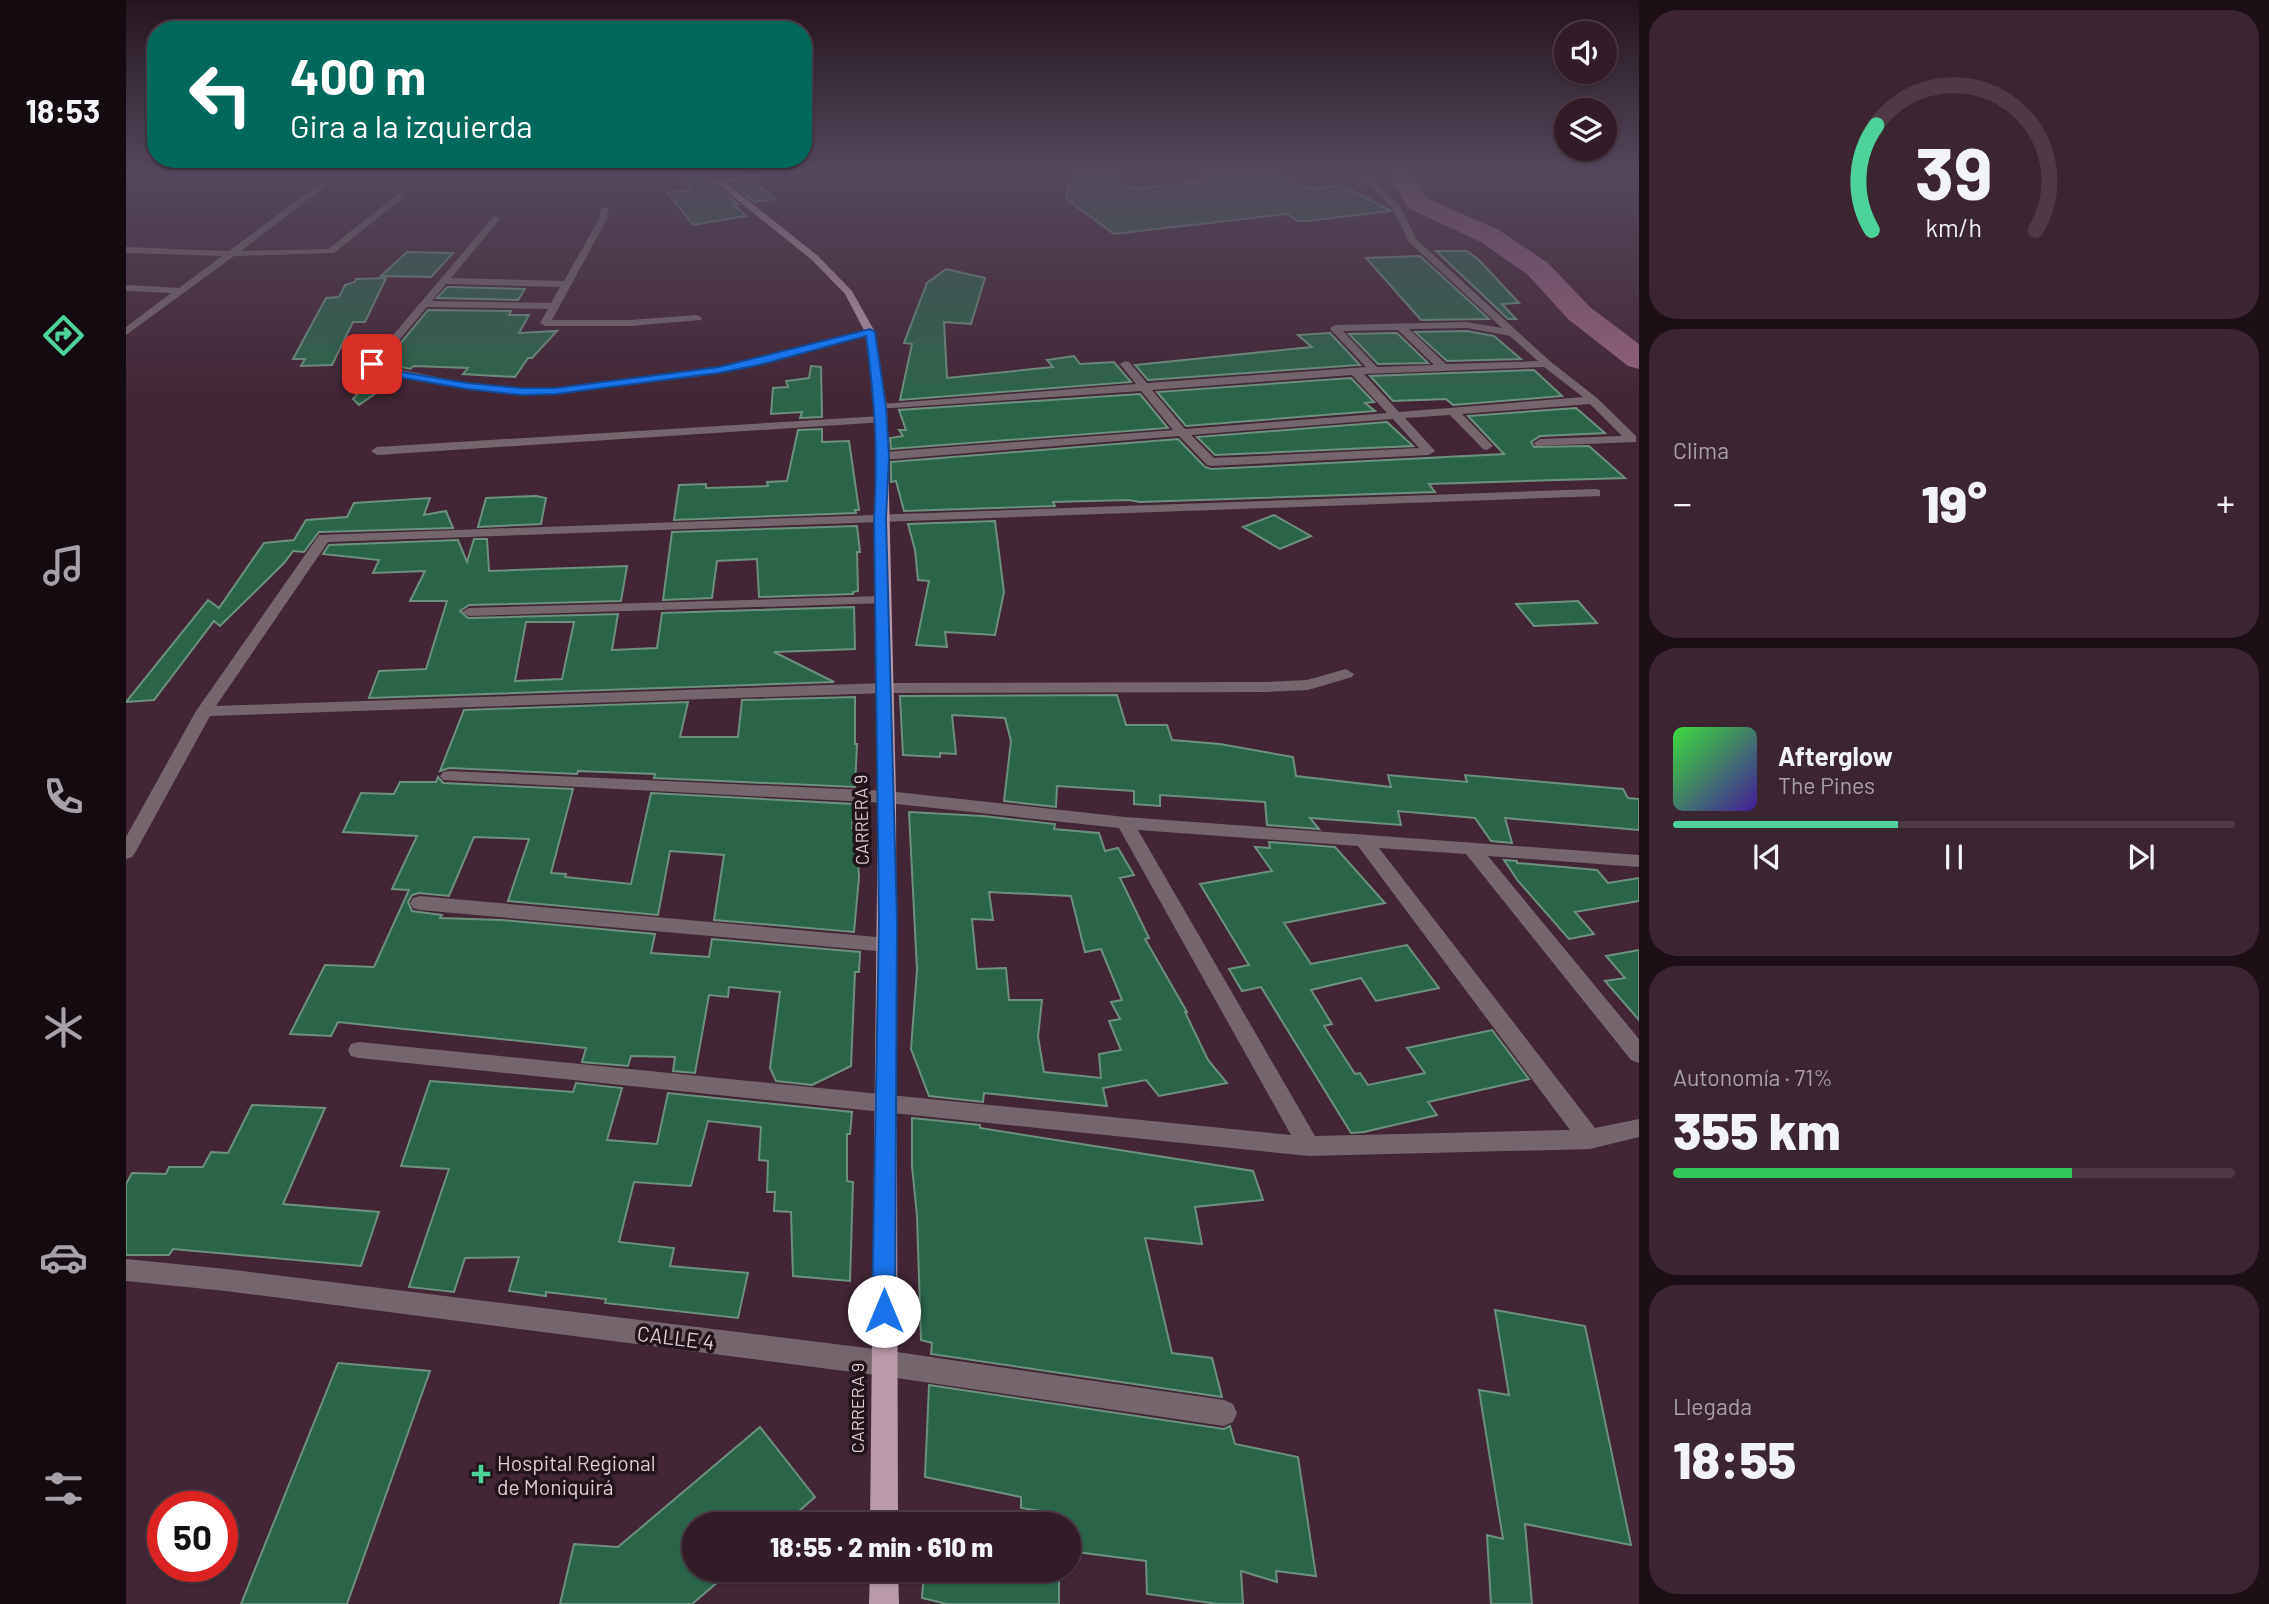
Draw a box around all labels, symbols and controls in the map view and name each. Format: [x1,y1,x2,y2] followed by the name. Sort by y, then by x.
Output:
[1554,21,1617,161] map controls
[1554,21,1617,84] button: sound
[290,46,426,105] text: 400 m
[175,49,266,140] icon: left
[26,91,100,129] text: 18:53
[1554,98,1617,161] button: layers
[290,106,533,144] text: Gira a la izquierda
[1915,128,1993,216] text: 39
[1926,212,1982,242] text: km/h
[39,311,88,360] icon: directions
[342,334,402,394] pin
[353,345,391,383] icon: arrive
[1673,436,1729,464] text: Clima
[1921,471,1987,533] text: 19°
[1673,479,1692,525] text: −
[2216,479,2235,525] text: +
[39,541,88,590] icon: music
[1778,740,1893,771] text: Afterglow
[1778,771,1875,799] text: The Pines
[39,772,88,821] icon: phone
[849,775,873,865] street label: CARRERA 9
[1748,838,1786,876] icon: previous
[1935,838,1973,876] icon: pause
[2122,838,2160,876] icon: next
[39,1003,88,1052] icon: climate
[1673,1063,1833,1091] text: Autonomía · 71%
[1673,1098,1841,1160] text: 355 km
[39,1233,88,1282] icon: car
[847,1274,921,1348] position arrow
[636,1320,716,1354] street label: CALLE 4
[846,1363,868,1453] street label: CARRERA 9
[1673,1392,1752,1420] text: Llegada
[1673,1427,1796,1489] text: 18:55
[497,1450,656,1499] place label: Hospital Regional de Moniquirá
[39,1464,88,1513] icon: filters
[471,1464,491,1484] marker: Hospital Regional de Moniquirá
[147,1491,238,1582] speed limit sign: 50
[770,1531,993,1562] text: 18:55 · 2 min · 610 m

